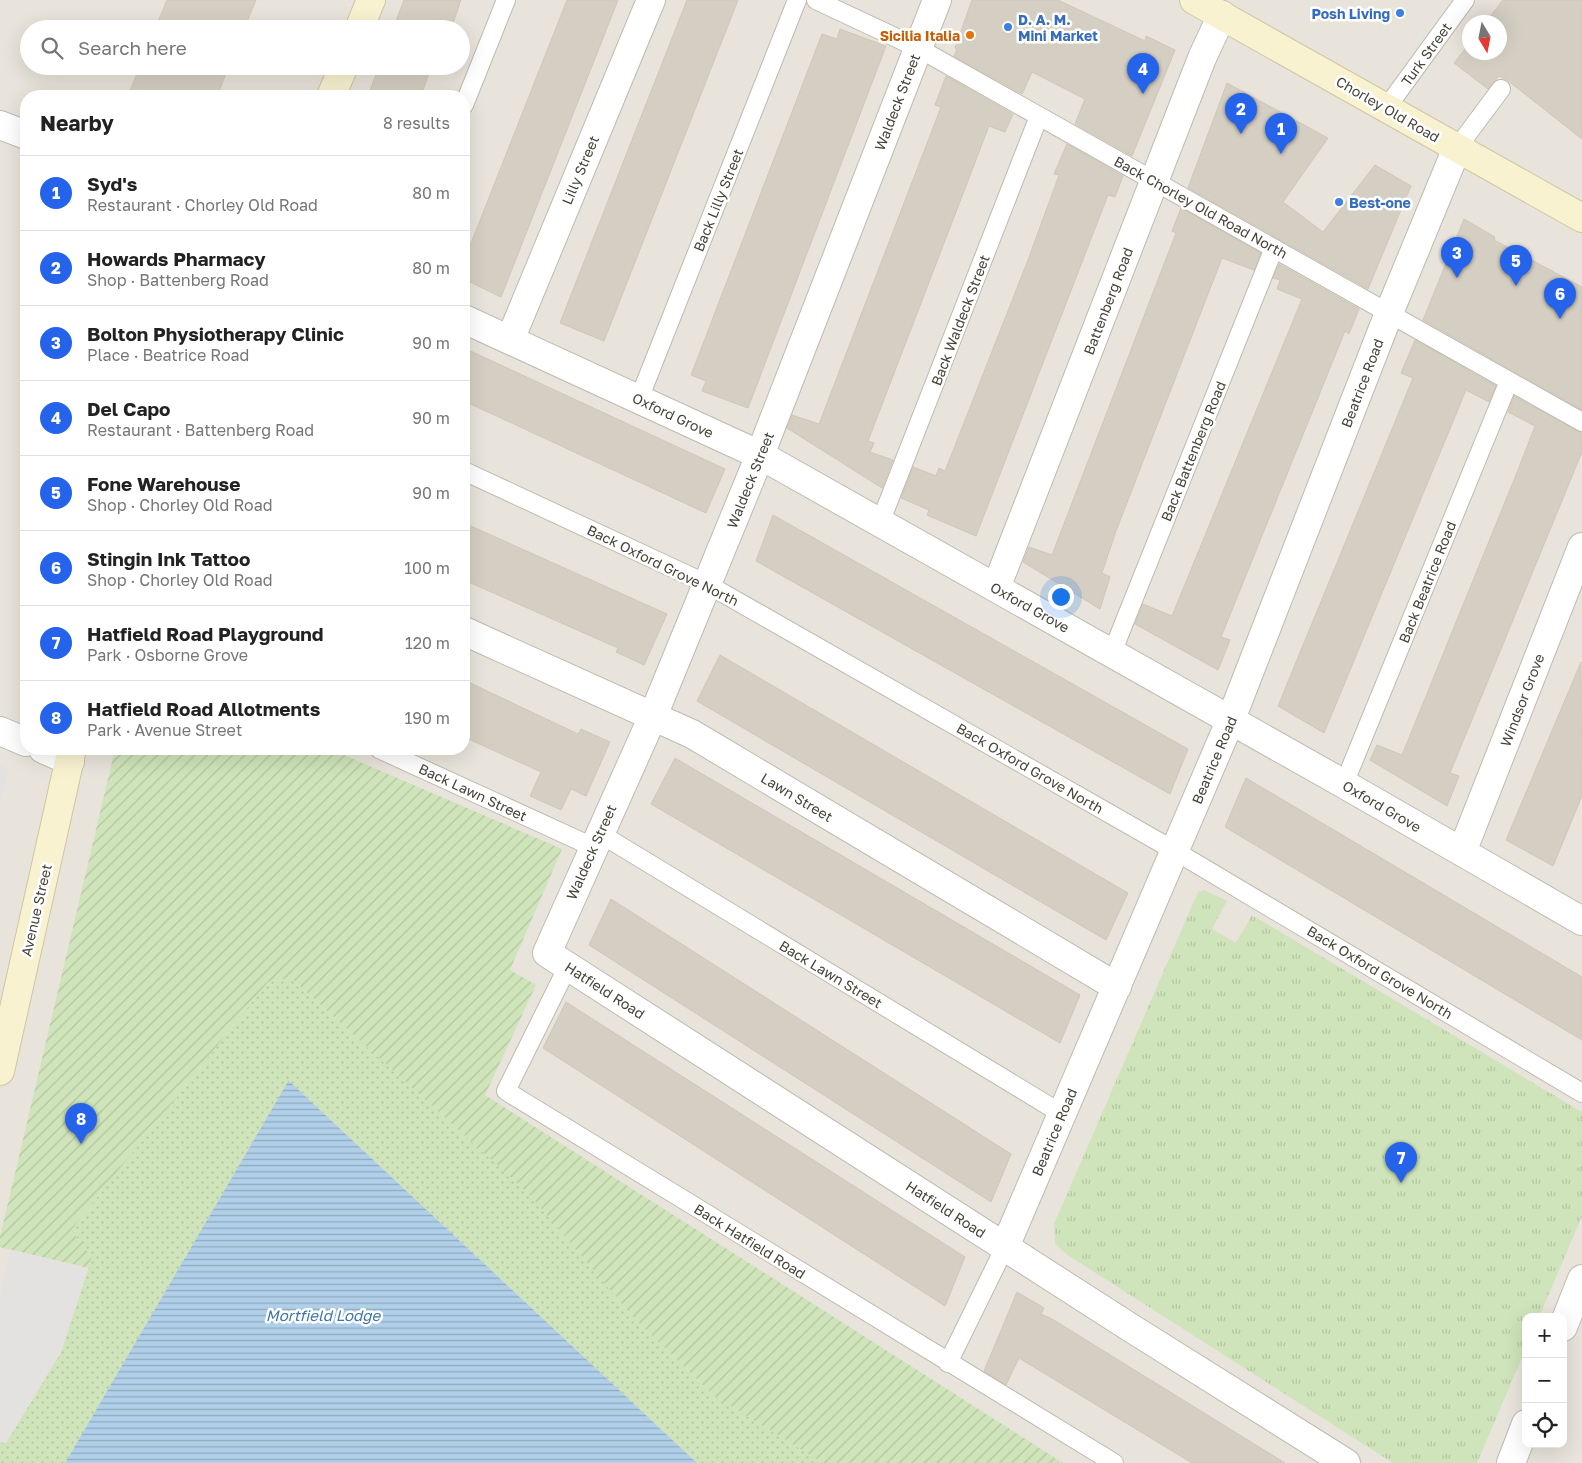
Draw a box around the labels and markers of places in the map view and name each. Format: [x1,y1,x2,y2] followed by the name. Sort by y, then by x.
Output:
[1311,5,1390,22] place label: Posh Living
[1394,7,1406,19] marker: Posh Living
[1018,11,1098,44] place label: D. A. M. Mini Market
[1002,21,1014,33] marker: D. A. M. Mini Market
[880,27,960,44] place label: Sicilia Italia
[964,29,976,41] marker: Sicilia Italia
[1127,53,1159,94] pin: 4
[1225,93,1257,134] pin: 2
[1265,113,1297,154] pin: 1
[1349,194,1411,211] place label: Best-one
[1333,196,1345,208] marker: Best-one
[1441,237,1473,278] pin: 3
[1500,245,1532,286] pin: 5
[1544,278,1576,319] pin: 6
[65,1103,97,1144] pin: 8
[1385,1142,1417,1183] pin: 7

